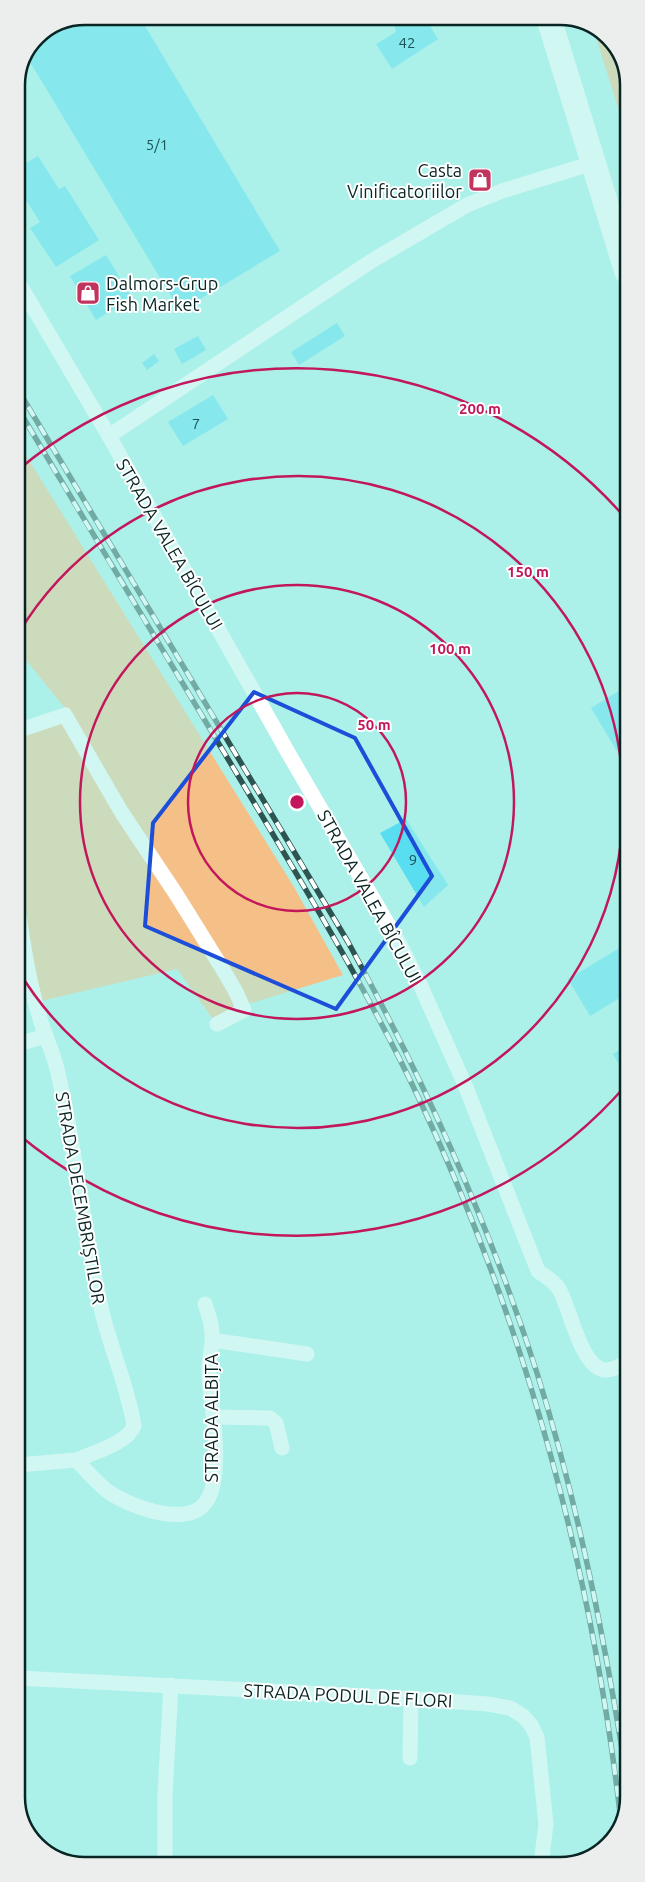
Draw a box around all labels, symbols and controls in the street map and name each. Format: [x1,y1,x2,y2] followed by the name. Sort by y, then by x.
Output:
[399,34,415,51] house number: 42
[146,136,168,153] house number: 5/1
[347,160,462,201] place label: Casta Vinificatoriilor
[467,167,493,193] shop icon: Casta Vinificatoriilor
[106,273,218,314] place label: Dalmors-Grup Fish Market
[75,280,101,306] shop icon: Dalmors-Grup Fish Market
[459,400,501,417] text: 200 m
[192,415,200,432] house number: 7
[113,454,228,633] street label: STRADA VALEA BÎCULUI
[507,563,549,580] text: 150 m
[429,640,471,657] text: 100 m
[357,716,391,733] text: 50 m
[288,793,306,811] centre of rings
[314,806,427,986] street label: STRADA VALEA BÎCULUI
[409,851,417,868] house number: 9
[52,1090,110,1306] street label: STRADA DECEMBRIȘTILOR
[201,1353,221,1482] street label: STRADA ALBIȚA
[243,1680,453,1710] street label: STRADA PODUL DE FLORI

